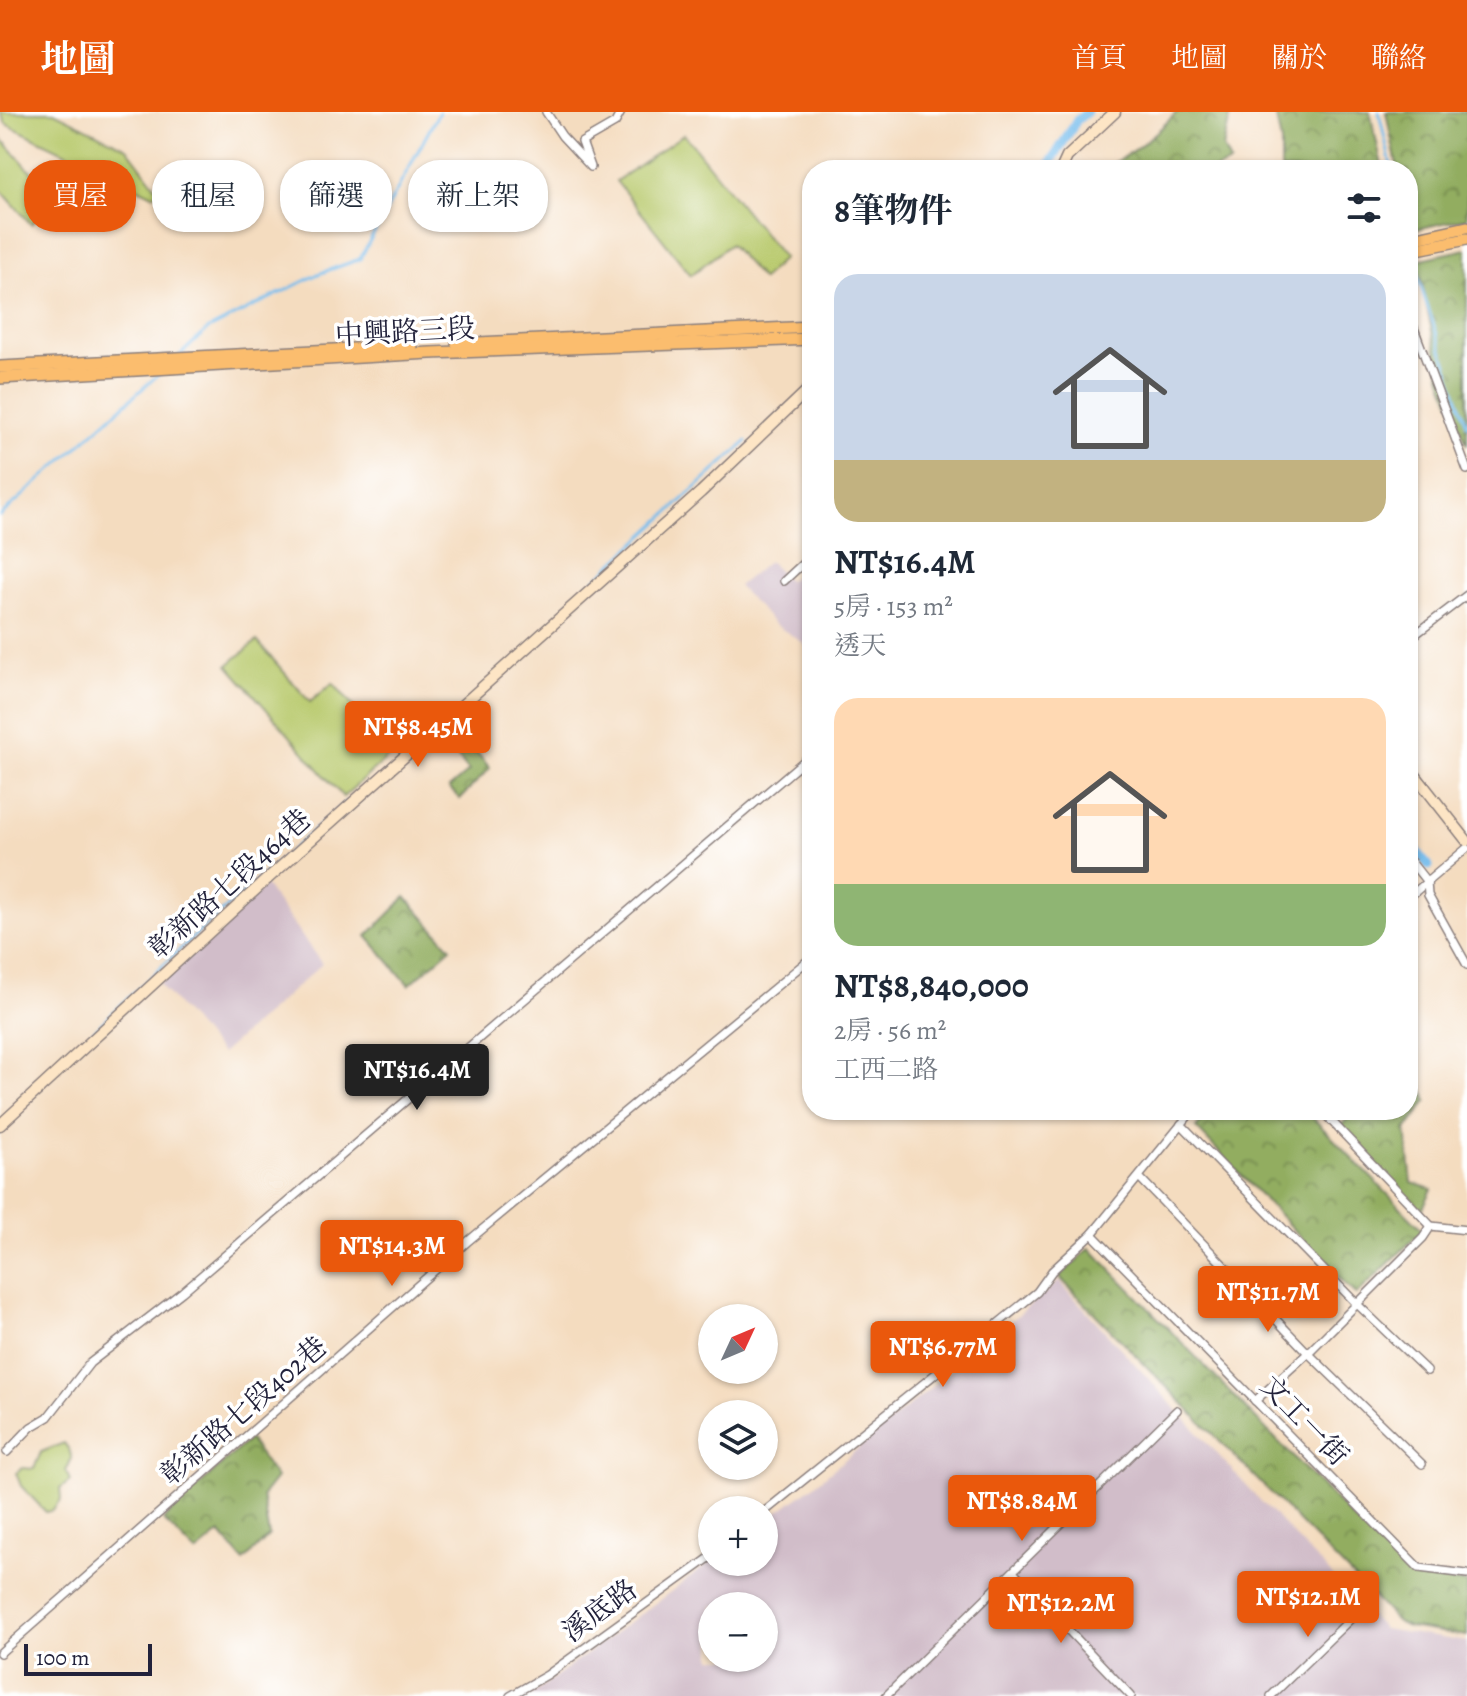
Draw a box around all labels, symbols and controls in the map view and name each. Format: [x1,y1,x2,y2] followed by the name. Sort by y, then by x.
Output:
[40,33,116,85] text: 地圖
[1071,39,1127,77] text: 首頁
[1171,39,1227,77] text: 地圖
[1271,39,1327,77] text: 關於
[1371,39,1427,77] text: 聯絡
[24,160,136,232] chip: 買屋
[152,160,264,232] chip: 租屋
[280,160,392,232] chip: 篩選
[408,160,548,232] chip: 新上架
[1342,186,1386,230] icon: filters
[834,187,952,234] text: 8筆物件
[334,309,476,355] street label: 中興路三段
[1038,326,1182,470] icon: home
[834,538,975,585] text: NT$16.4M
[834,589,953,624] text: 5房 · 153 m²
[834,628,886,663] text: 透天
[335,701,501,769] pin: NT$8.45M
[363,709,473,744] text: NT$8.45M
[1038,750,1182,894] icon: home
[140,801,319,967] street label: 彰新路七段464巷
[834,962,1029,1009] text: NT$8,840,000
[834,1013,946,1048] text: 2房 · 56 m²
[334,1044,500,1112] pin: NT$16.4M
[363,1052,471,1087] text: NT$16.4M
[834,1052,938,1087] text: 工西二路
[309,1220,475,1288] pin: NT$14.3M
[338,1228,446,1263] text: NT$14.3M
[1185,1266,1351,1334] pin: NT$11.7M
[1216,1274,1320,1309] text: NT$11.7M
[698,1304,778,1384] north arrow
[698,1304,778,1672] map controls
[860,1321,1026,1389] pin: NT$6.77M
[152,1328,335,1494] street label: 彰新路七段402巷
[889,1329,997,1364] text: NT$6.77M
[1252,1367,1357,1474] street label: 文工一街
[698,1400,778,1480] button: layers
[939,1475,1105,1543] pin: NT$8.84M
[966,1483,1078,1518] text: NT$8.84M
[698,1496,778,1576] button: +
[554,1571,645,1651] street label: 溪底路
[1225,1571,1391,1639] pin: NT$12.1M
[978,1577,1144,1645] pin: NT$12.2M
[1255,1579,1361,1614] text: NT$12.1M
[1007,1585,1115,1620] text: NT$12.2M
[698,1592,778,1672] button: −
[24,1640,152,1676] scale bar
[36,1643,90,1673] text: 100 m

